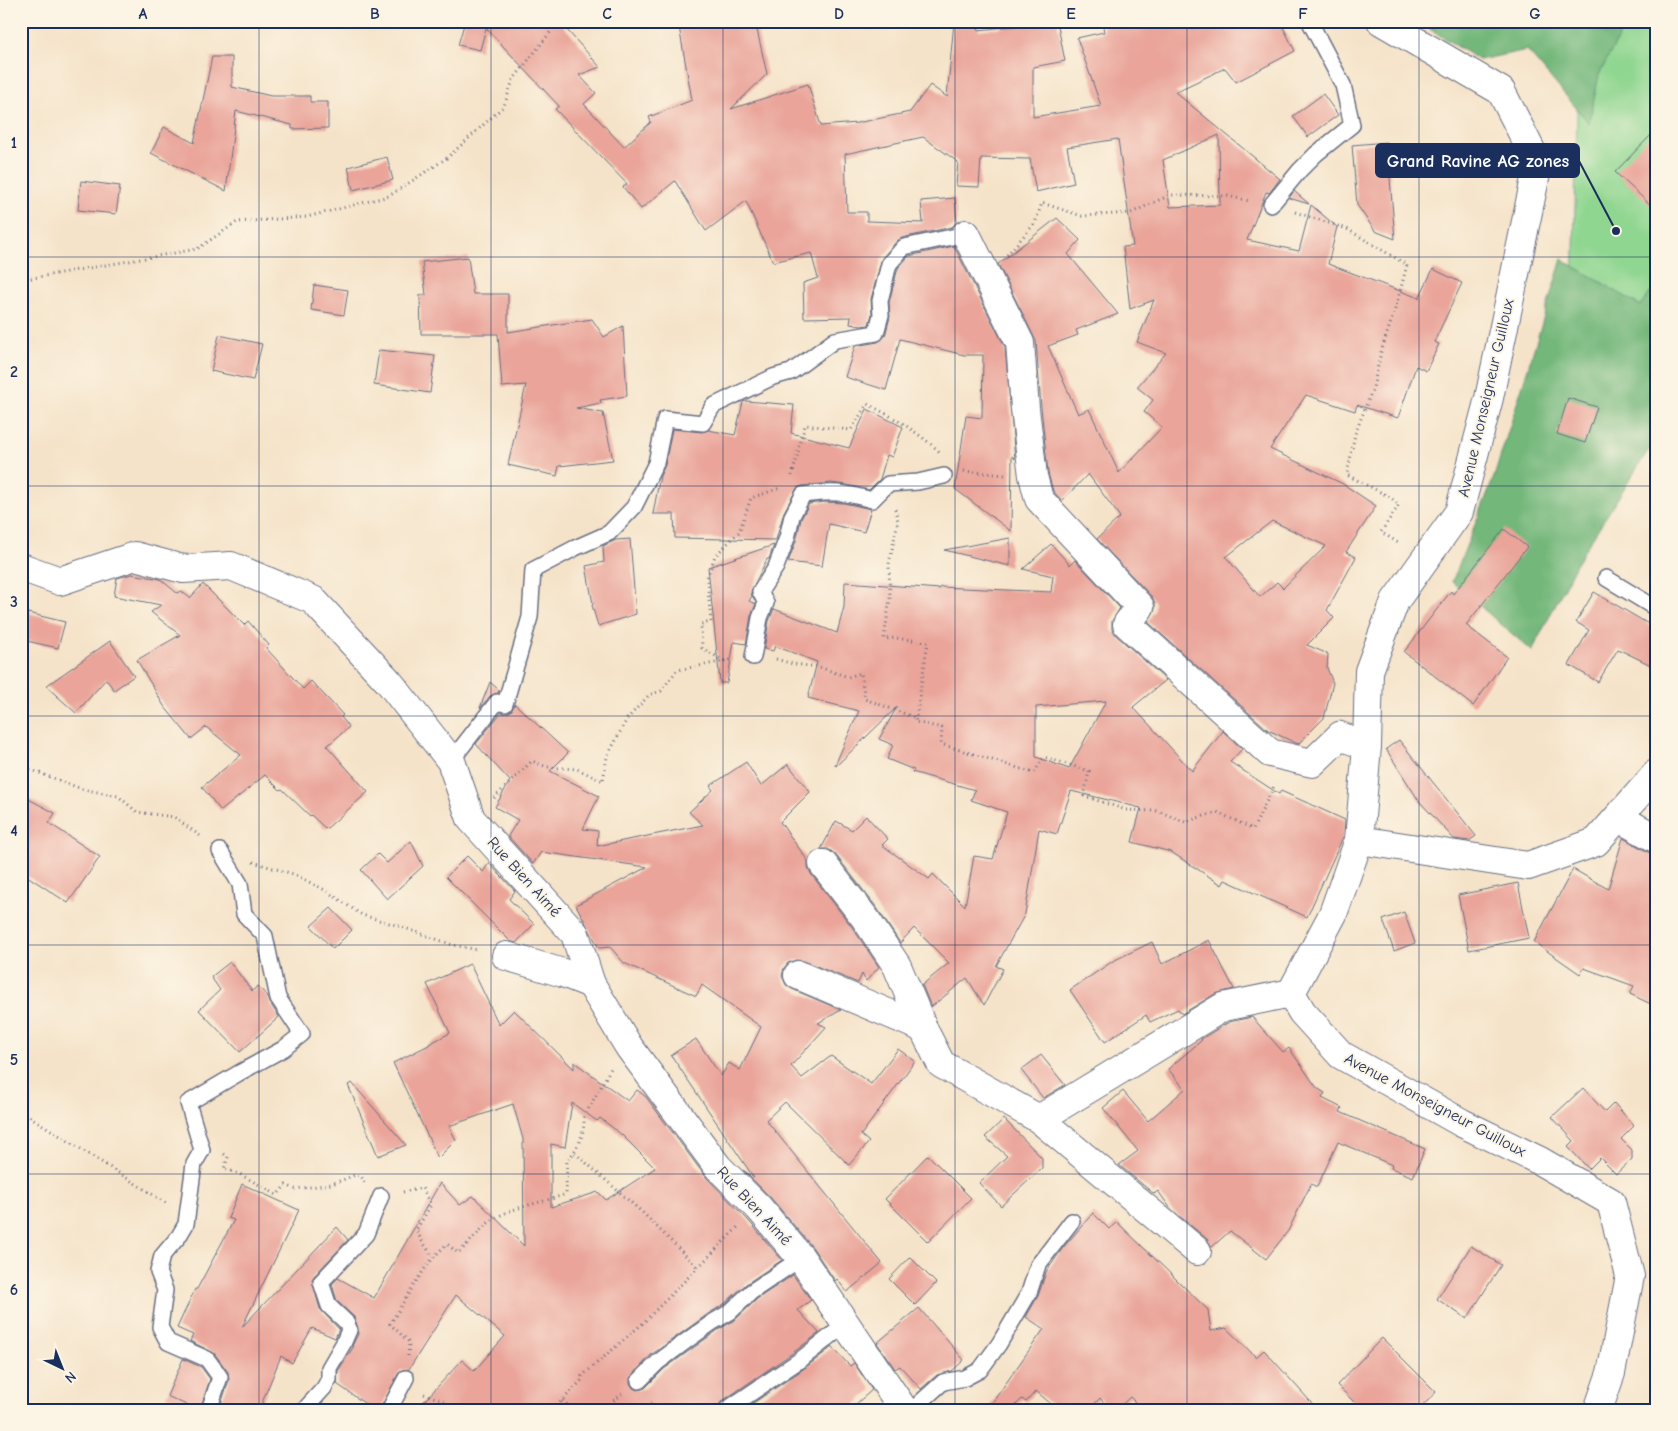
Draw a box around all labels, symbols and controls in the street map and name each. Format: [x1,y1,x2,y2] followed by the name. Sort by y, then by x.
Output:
[139,5,148,23] text: A
[370,5,380,23] text: B
[602,5,612,23] text: C
[834,5,844,23] text: D
[1066,5,1076,23] text: E
[1298,5,1308,23] text: F
[1529,5,1541,23] text: G
[11,134,17,152] text: 1
[1376,144,1579,177] callout: Grand Ravine AG zones
[1387,151,1570,172] text: Grand Ravine AG zones
[1454,297,1518,499] street label: Avenue Monseigneur Guilloux
[10,363,18,381] text: 2
[10,593,18,611] text: 3
[10,822,18,840] text: 4
[484,833,564,921] street label: Rue Bien Aimé
[1341,1049,1529,1161] street label: Avenue Monseigneur Guilloux
[10,1051,18,1069] text: 5
[713,1163,795,1249] street label: Rue Bien Aimé
[10,1281,18,1299] text: 6
[38,1344,88,1394] north arrow
[61,1368,80,1386] text: N

